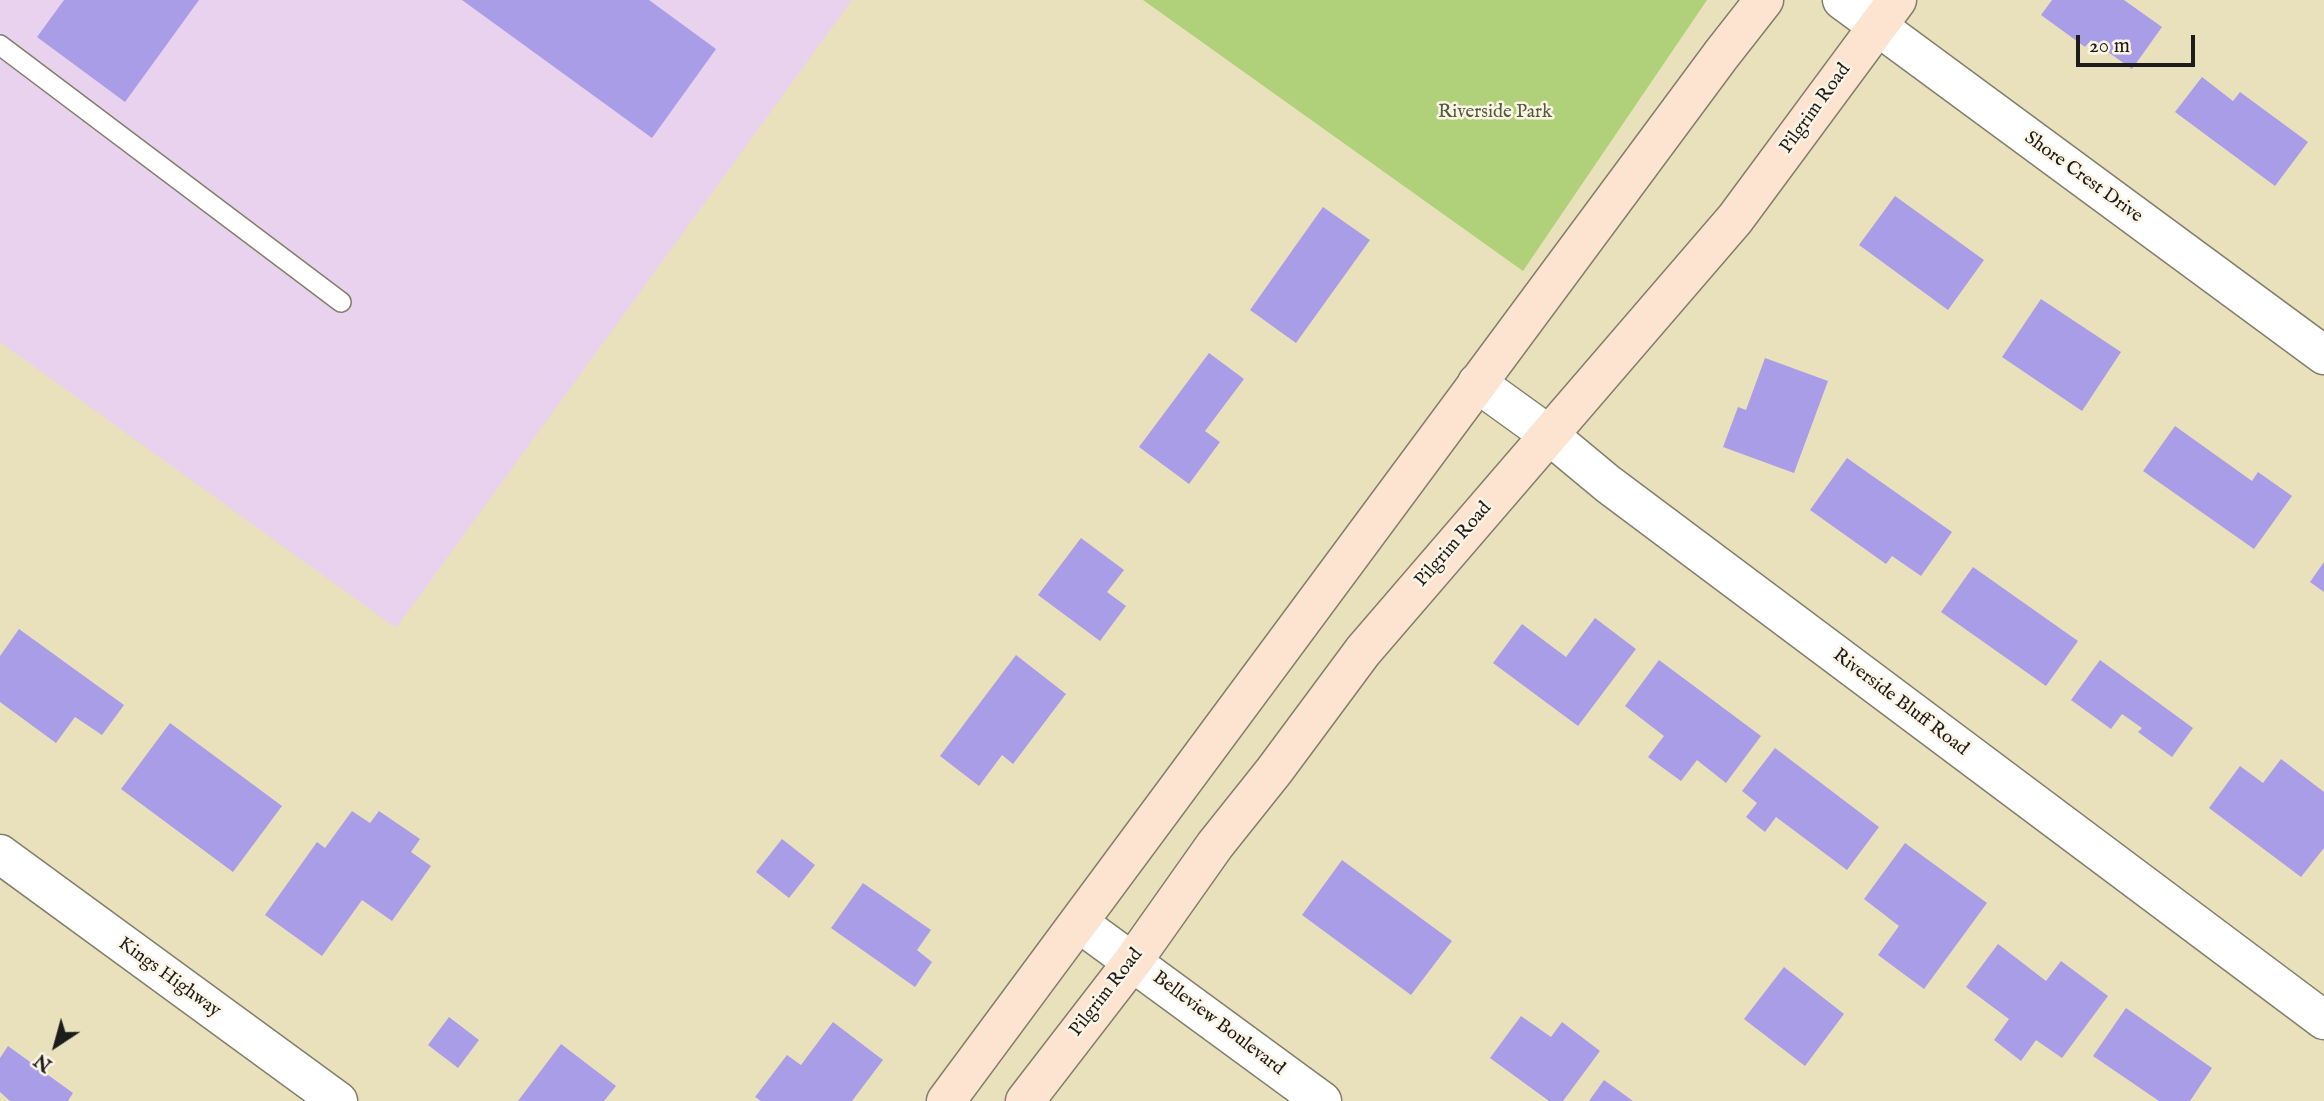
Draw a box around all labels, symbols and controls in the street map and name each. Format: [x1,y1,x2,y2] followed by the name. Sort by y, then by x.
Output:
[2079,21,2198,65] scale bar
[2089,33,2130,60] text: 20 m
[1776,60,1856,158] street label: Pilgrim Road
[1438,102,1552,124] park label: Riverside Park
[2019,127,2147,229] street label: Shore Crest Drive
[1411,498,1497,592] street label: Pilgrim Road
[1828,645,1972,761] street label: Riverside Bluff Road
[113,933,225,1023] street label: Kings Highway
[1066,944,1148,1042] street label: Pilgrim Road
[1148,967,1288,1081] street label: Belleview Boulevard
[21,1010,91,1080] north arrow
[30,1047,57,1077] text: N

